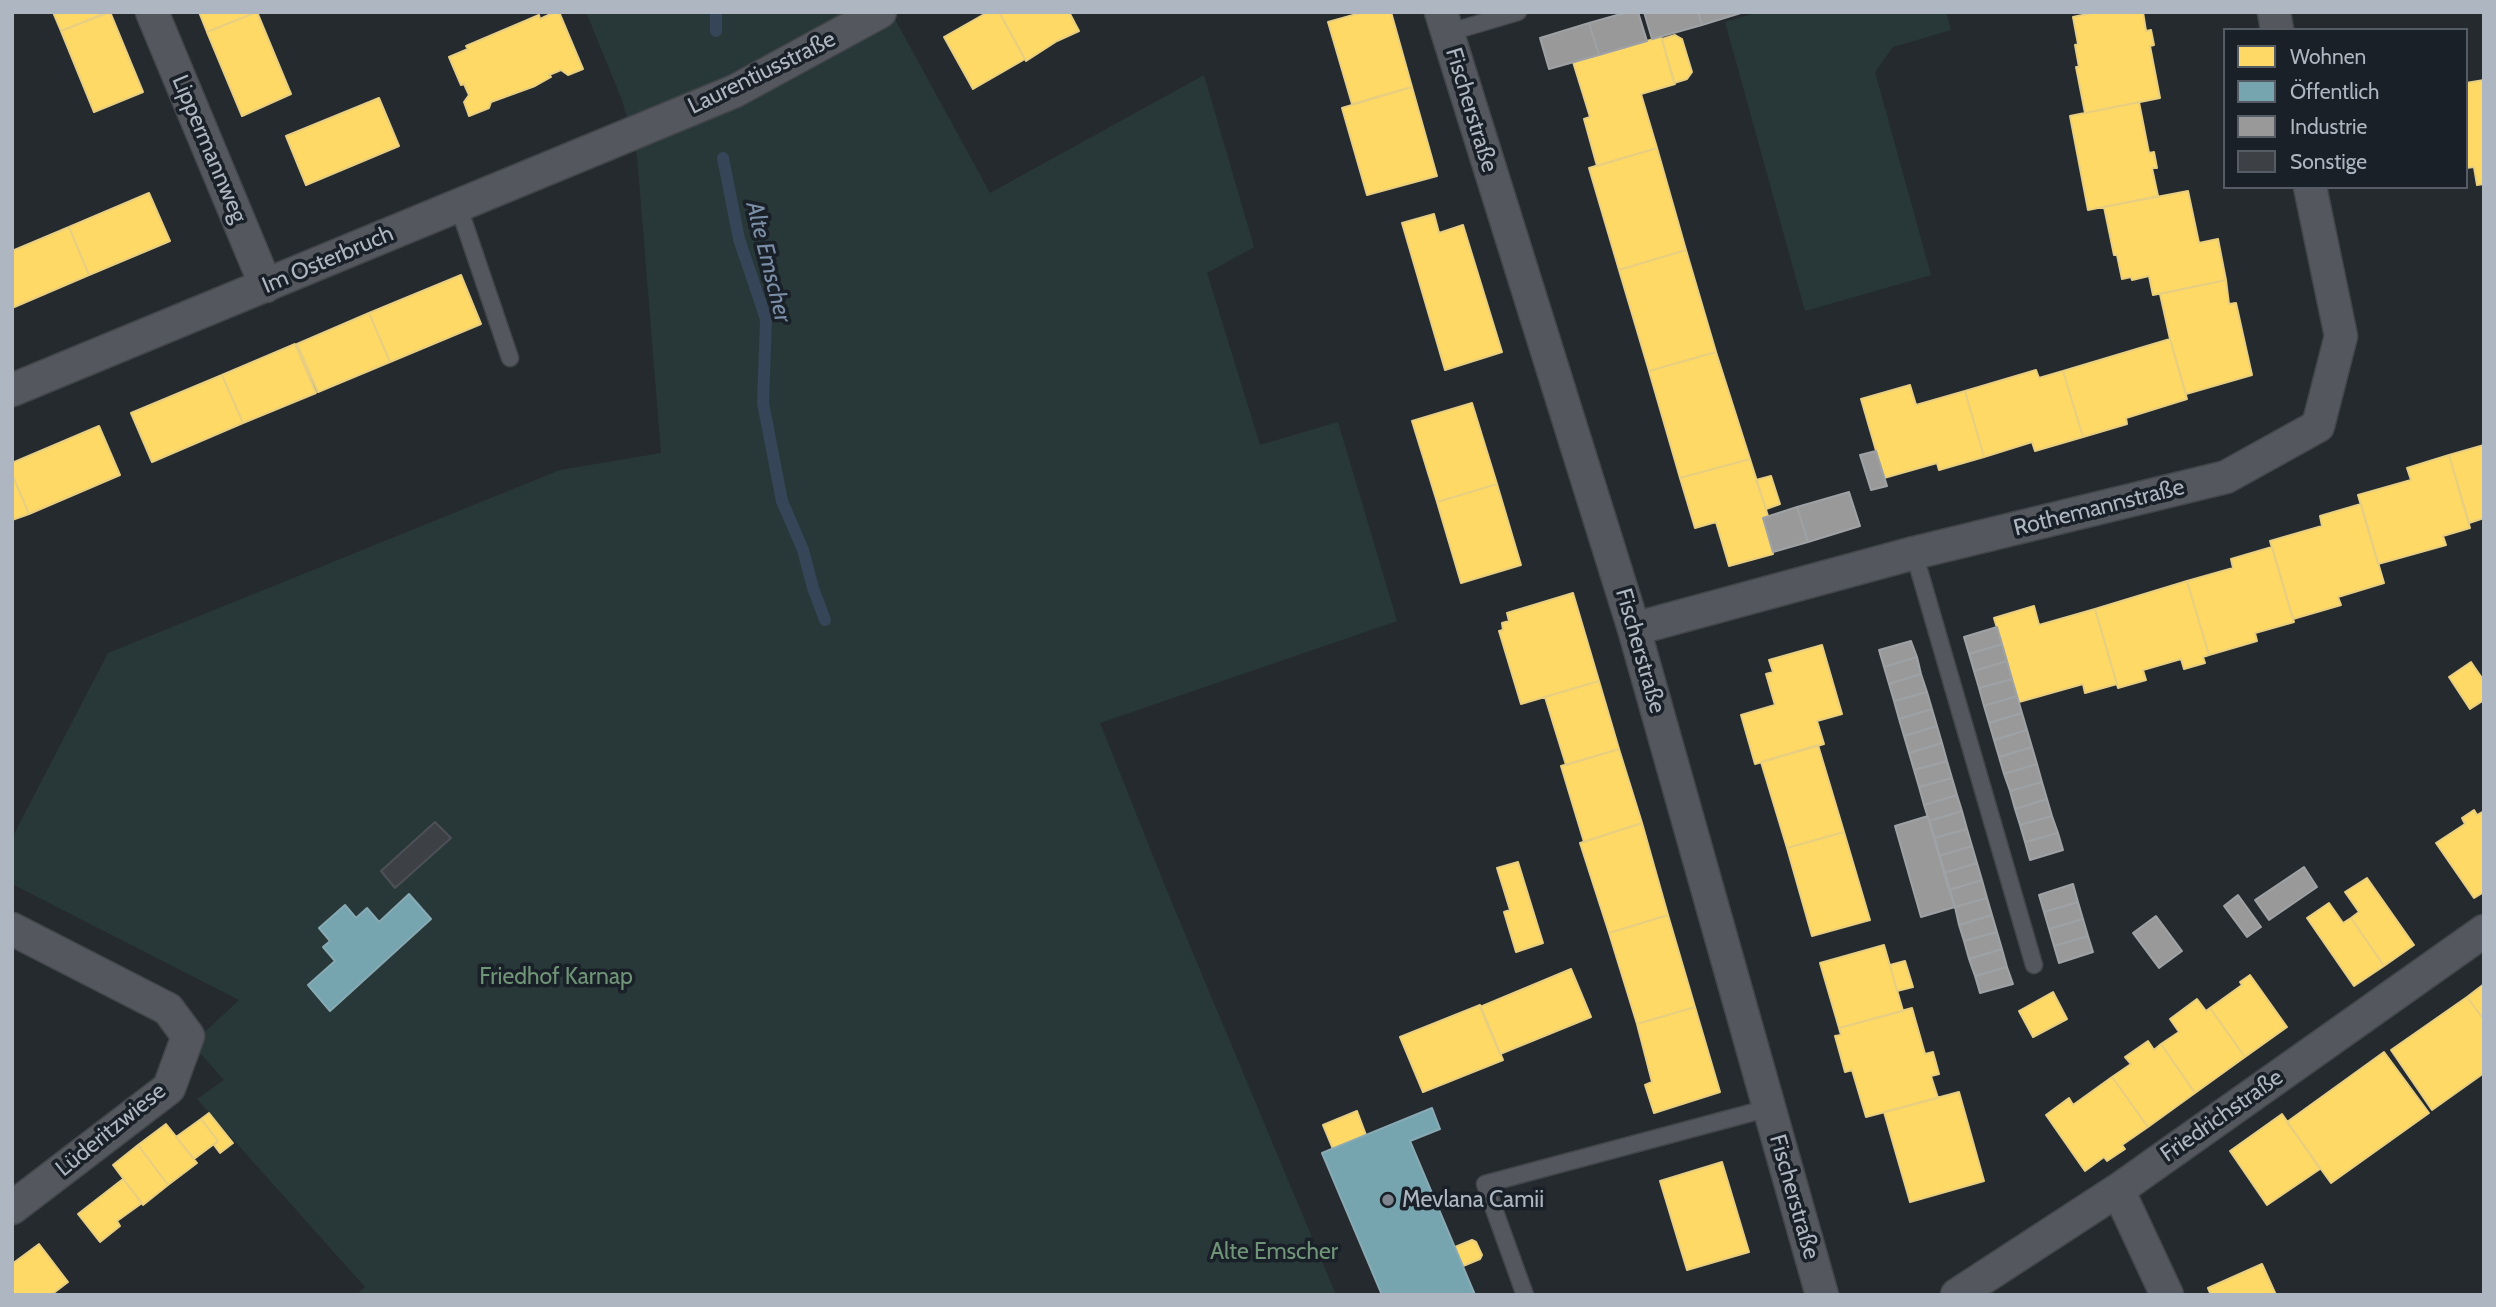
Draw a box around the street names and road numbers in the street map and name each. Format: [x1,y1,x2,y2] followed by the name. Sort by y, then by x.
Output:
[684,25,840,121] street label: Laurentiusstraße
[1439,44,1503,176] street label: Fischerstraße
[166,71,252,227] street label: Lippermannweg
[258,220,398,300] street label: Im Osterbruch
[2011,473,2187,543] street label: Rothemannstraße
[1609,585,1671,717] street label: Fischerstraße
[2155,1064,2289,1168] street label: Friedrichstraße
[51,1077,171,1183] street label: Lüderitzwiese
[1763,1131,1825,1263] street label: Fischerstraße

